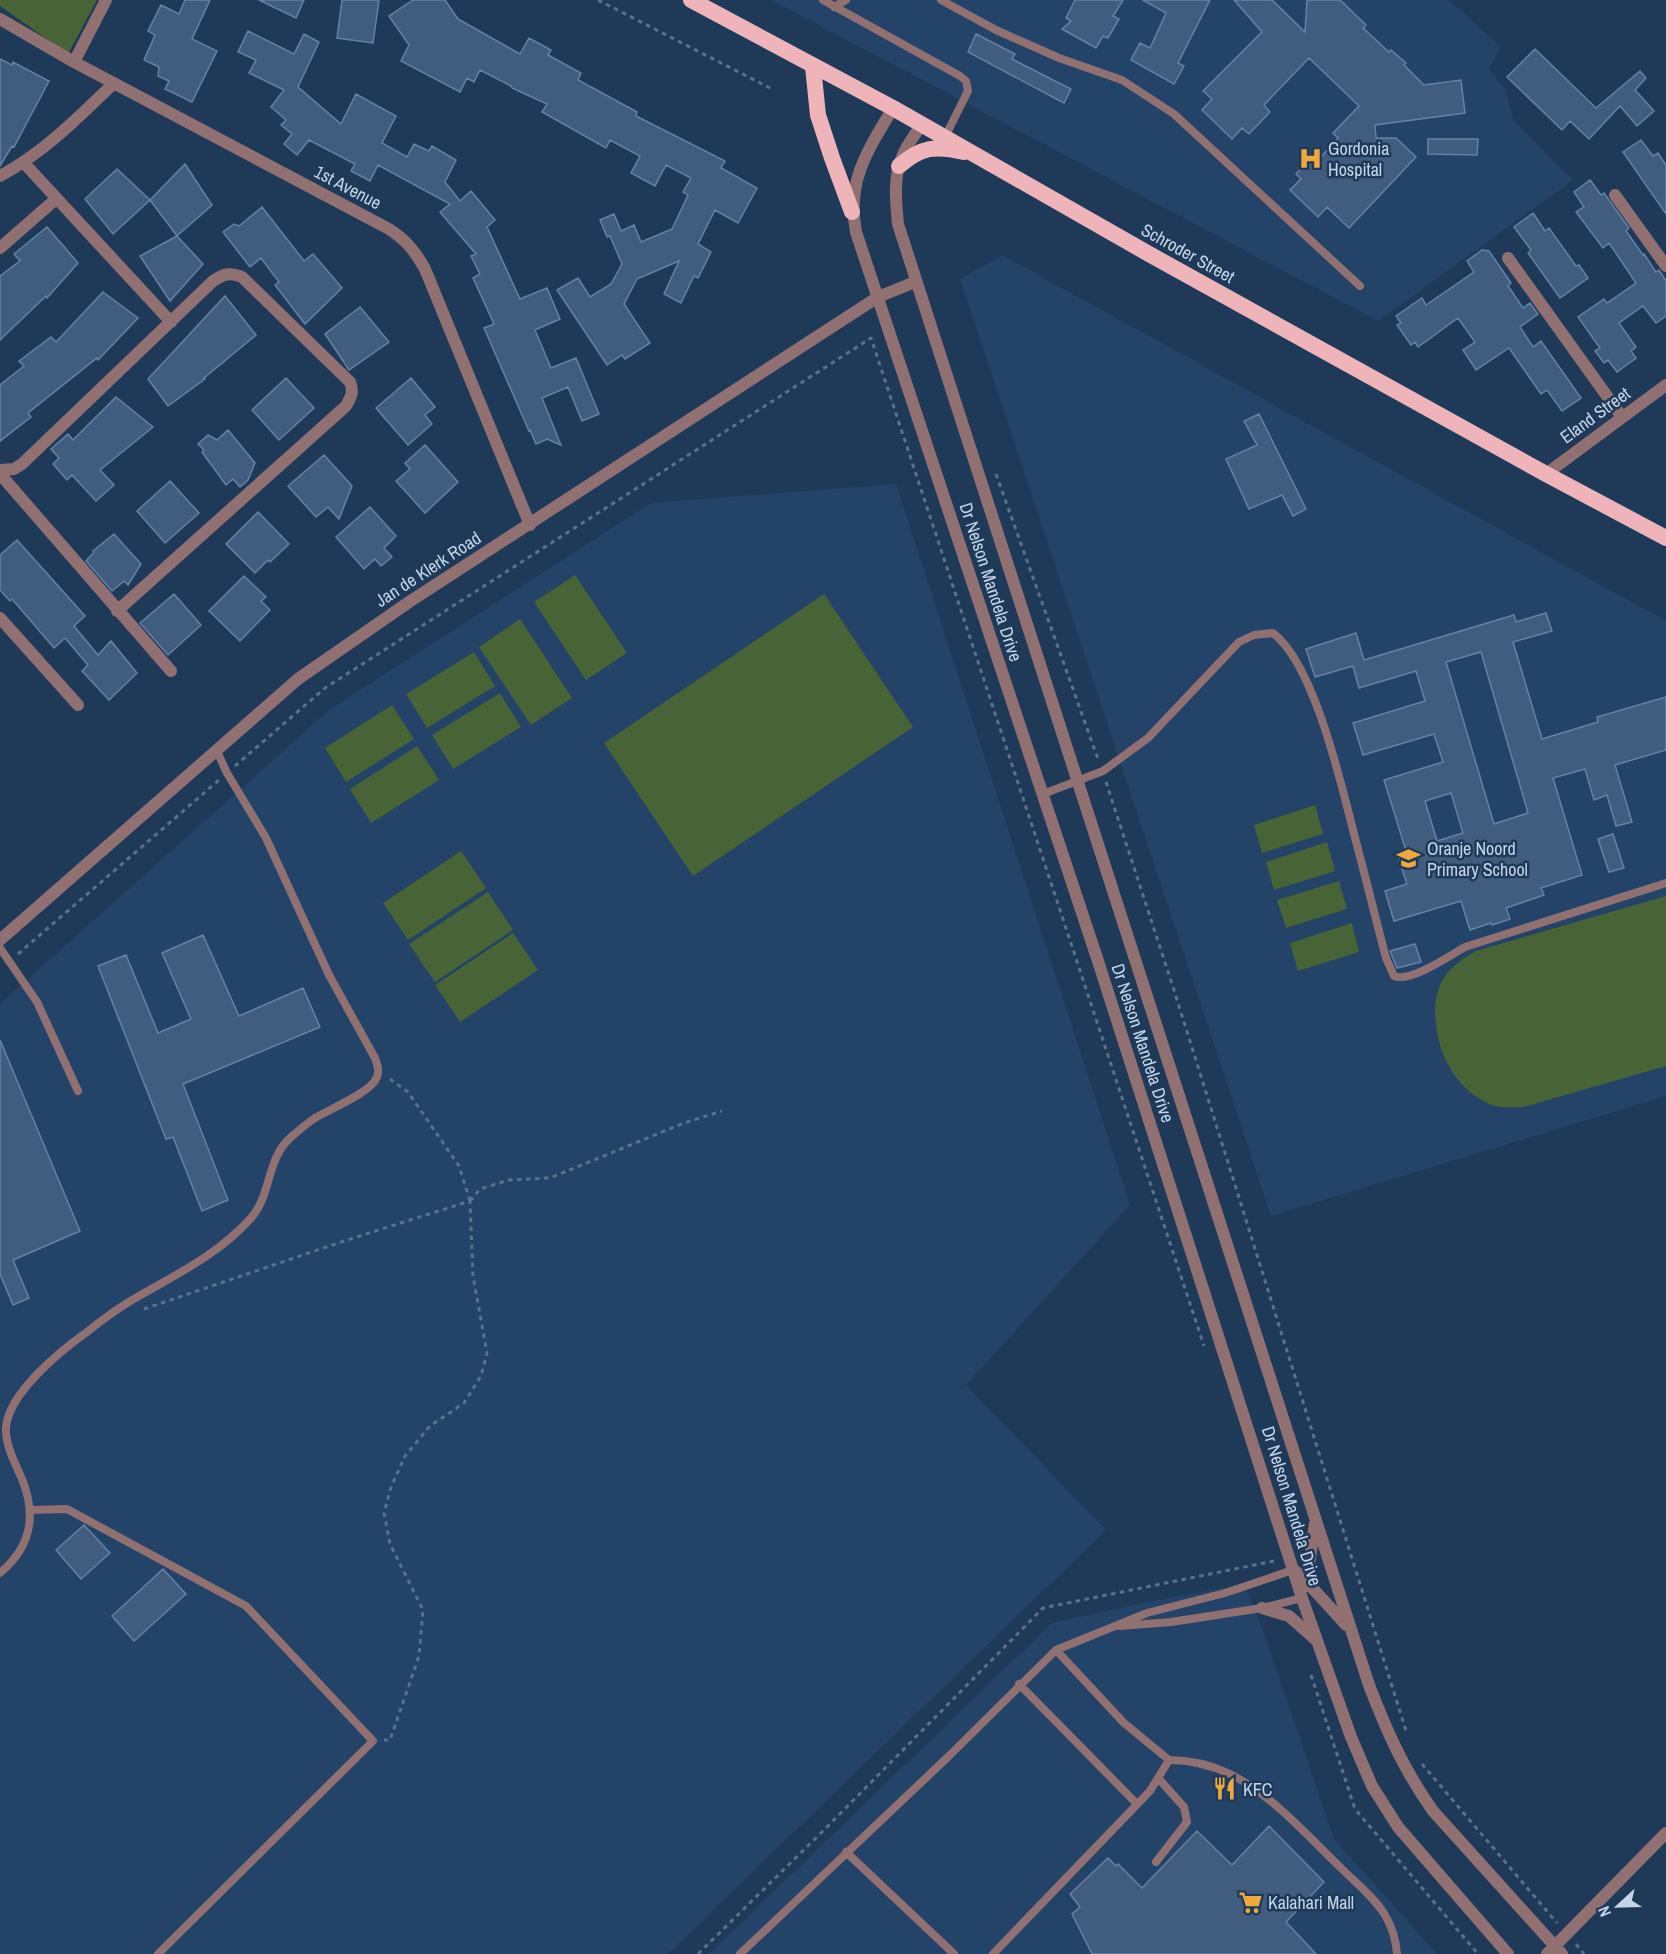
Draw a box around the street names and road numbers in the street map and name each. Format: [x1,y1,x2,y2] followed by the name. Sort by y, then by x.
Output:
[310,159,386,215] street label: 1st Avenue
[1137,217,1239,289] street label: Schroder Street
[1555,381,1635,449] street label: Eland Street
[954,499,1028,665] street label: Dr Nelson Mandela Drive
[370,525,486,613] street label: Jan de Klerk Road
[1106,960,1180,1126] street label: Dr Nelson Mandela Drive
[1256,1423,1328,1589] street label: Dr Nelson Mandela Drive

